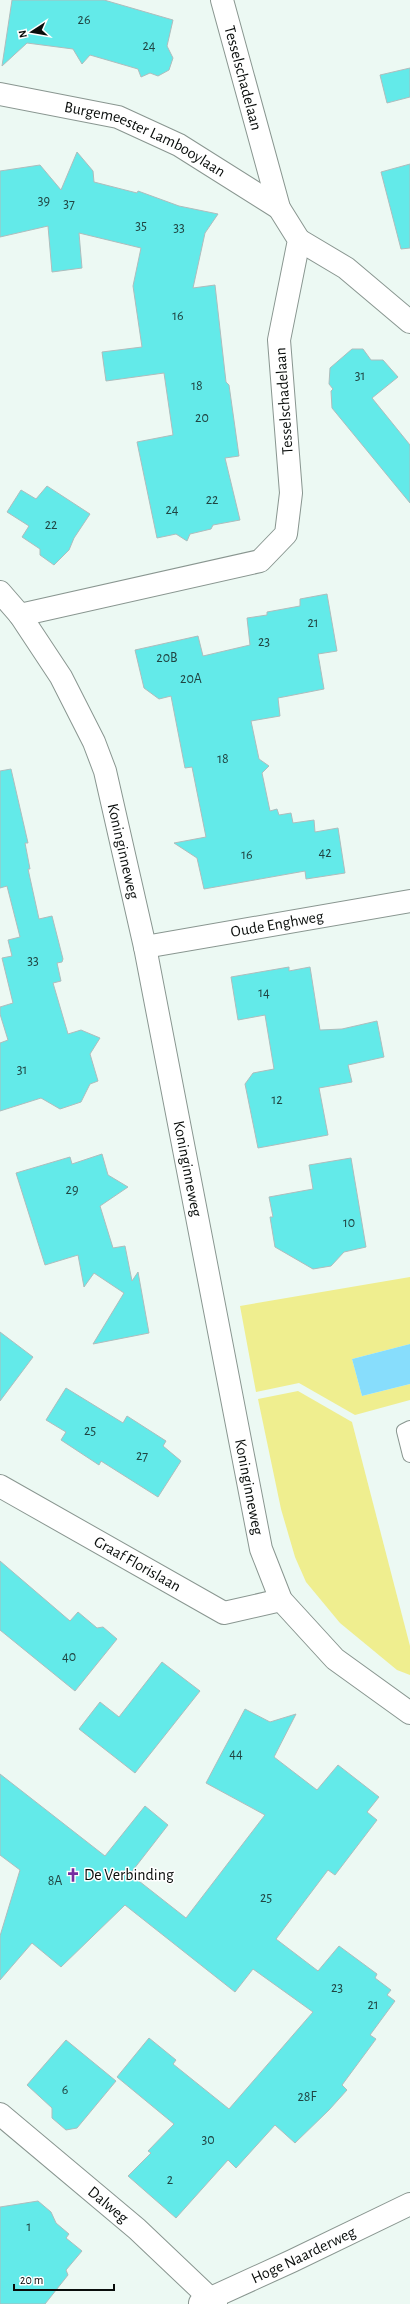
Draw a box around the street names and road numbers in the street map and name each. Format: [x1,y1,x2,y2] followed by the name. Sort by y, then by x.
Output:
[221,24,265,132] street label: Tesselschadelaan
[63,99,228,180] street label: Burgemeester Lambooylaan
[272,347,296,455] street label: Tesselschadelaan
[105,802,142,901] street label: Koninginneweg
[229,908,325,940] street label: Oude Enghweg
[171,1119,205,1218] street label: Koninginneweg
[232,1437,266,1536] street label: Koninginneweg
[91,1533,184,1595] street label: Graaf Florislaan
[85,2183,131,2226] street label: Dalweg
[249,2223,358,2286] street label: Hoge Naarderweg

